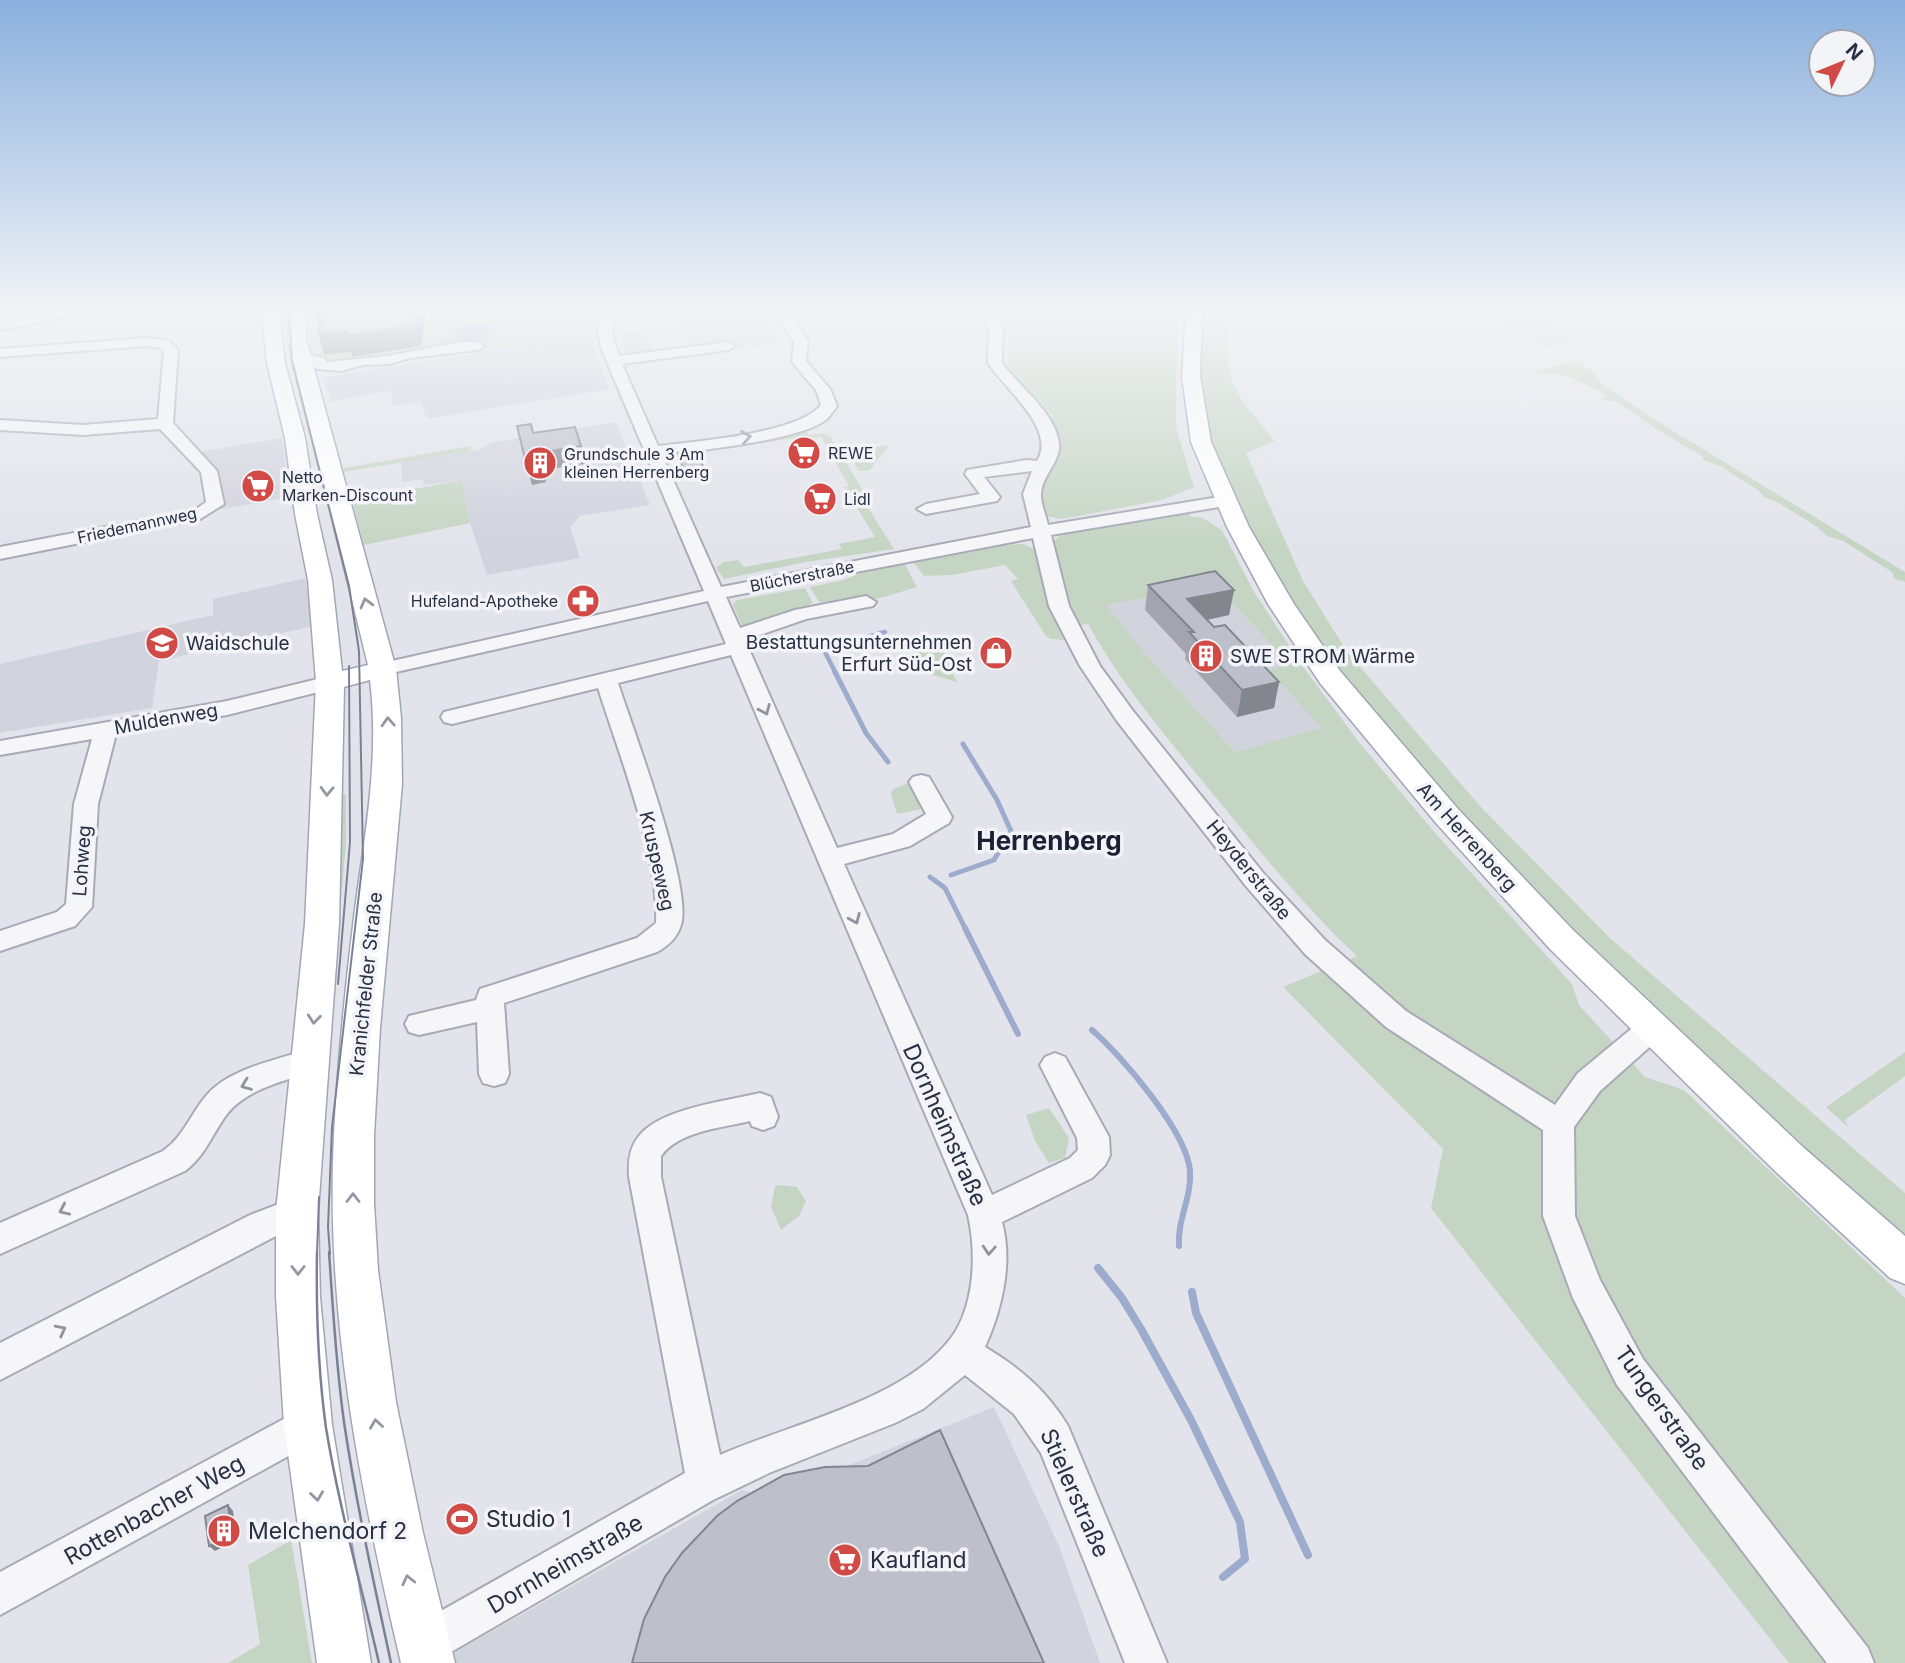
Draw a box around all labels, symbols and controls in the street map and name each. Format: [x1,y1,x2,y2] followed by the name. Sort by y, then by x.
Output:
[1807,28,1877,98] north arrow
[1841,39,1867,65] text: N
[740,430,752,445] one-way arrow
[785,434,823,472] supermarket icon: REWE
[828,443,873,463] place label: REWE
[521,444,559,482] building icon: Grundschule 3 Am kleinen Herrenberg
[564,444,709,482] place label: Grundschule 3 Am kleinen Herrenberg
[239,467,277,505] supermarket icon: Netto Marken-Discount
[282,467,413,505] place label: Netto Marken-Discount
[801,480,839,518] supermarket icon: Lidl
[844,489,871,509] place label: Lidl
[76,503,198,547] street label: Friedemannweg
[748,556,856,596] street label: Blücherstraße
[564,582,602,620] pharmacy icon: Hufeland-Apotheke
[411,591,558,611] place label: Hufeland-Apotheke
[360,597,374,609] one-way arrow
[143,624,181,662] school or university icon: Waidschule
[746,631,972,676] place label: Bestattungsunternehmen Erfurt Süd-Ost
[186,632,290,655] place label: Waidschule
[977,634,1015,672] shop icon: Bestattungsunternehmen Erfurt Süd-Ost
[1187,637,1225,675] building icon: SWE STROM Wärme
[1230,645,1415,668] place label: SWE STROM Wärme
[112,699,220,739] street label: Muldenweg
[757,703,771,715] one-way arrow
[381,716,396,727] one-way arrow
[1412,778,1522,896] street label: Am Herrenberg
[319,786,334,797] one-way arrow
[634,809,680,913] street label: Kruspeweg
[1202,815,1296,925] street label: Heyderstraße
[68,825,96,897] street label: Lohweg
[976,825,1122,856] district label: Herrenberg
[345,891,387,1077] street label: Kranichfelder Straße
[847,912,861,924] one-way arrow
[307,1013,322,1024] one-way arrow
[897,1040,993,1210] street label: Dornheimstraße
[240,1077,252,1091] one-way arrow
[345,1192,361,1202] one-way arrow
[59,1202,72,1216] one-way arrow
[982,1245,997,1256] one-way arrow
[290,1265,305,1276] one-way arrow
[53,1325,66,1339] one-way arrow
[1609,1340,1715,1476] street label: Tungerstraße
[368,1418,383,1430] one-way arrow
[1034,1424,1116,1562] street label: Stielerstraße
[59,1449,249,1571] street label: Rottenbacher Weg
[309,1490,324,1502] one-way arrow
[443,1500,481,1538] sports icon: Studio 1
[486,1505,571,1533] place label: Studio 1
[482,1508,648,1620] street label: Dornheimstraße
[205,1512,243,1550] building icon: Melchendorf 2
[248,1517,407,1545] place label: Melchendorf 2
[826,1541,864,1579] supermarket icon: Kaufland
[870,1546,967,1574] place label: Kaufland
[402,1574,416,1586] one-way arrow

